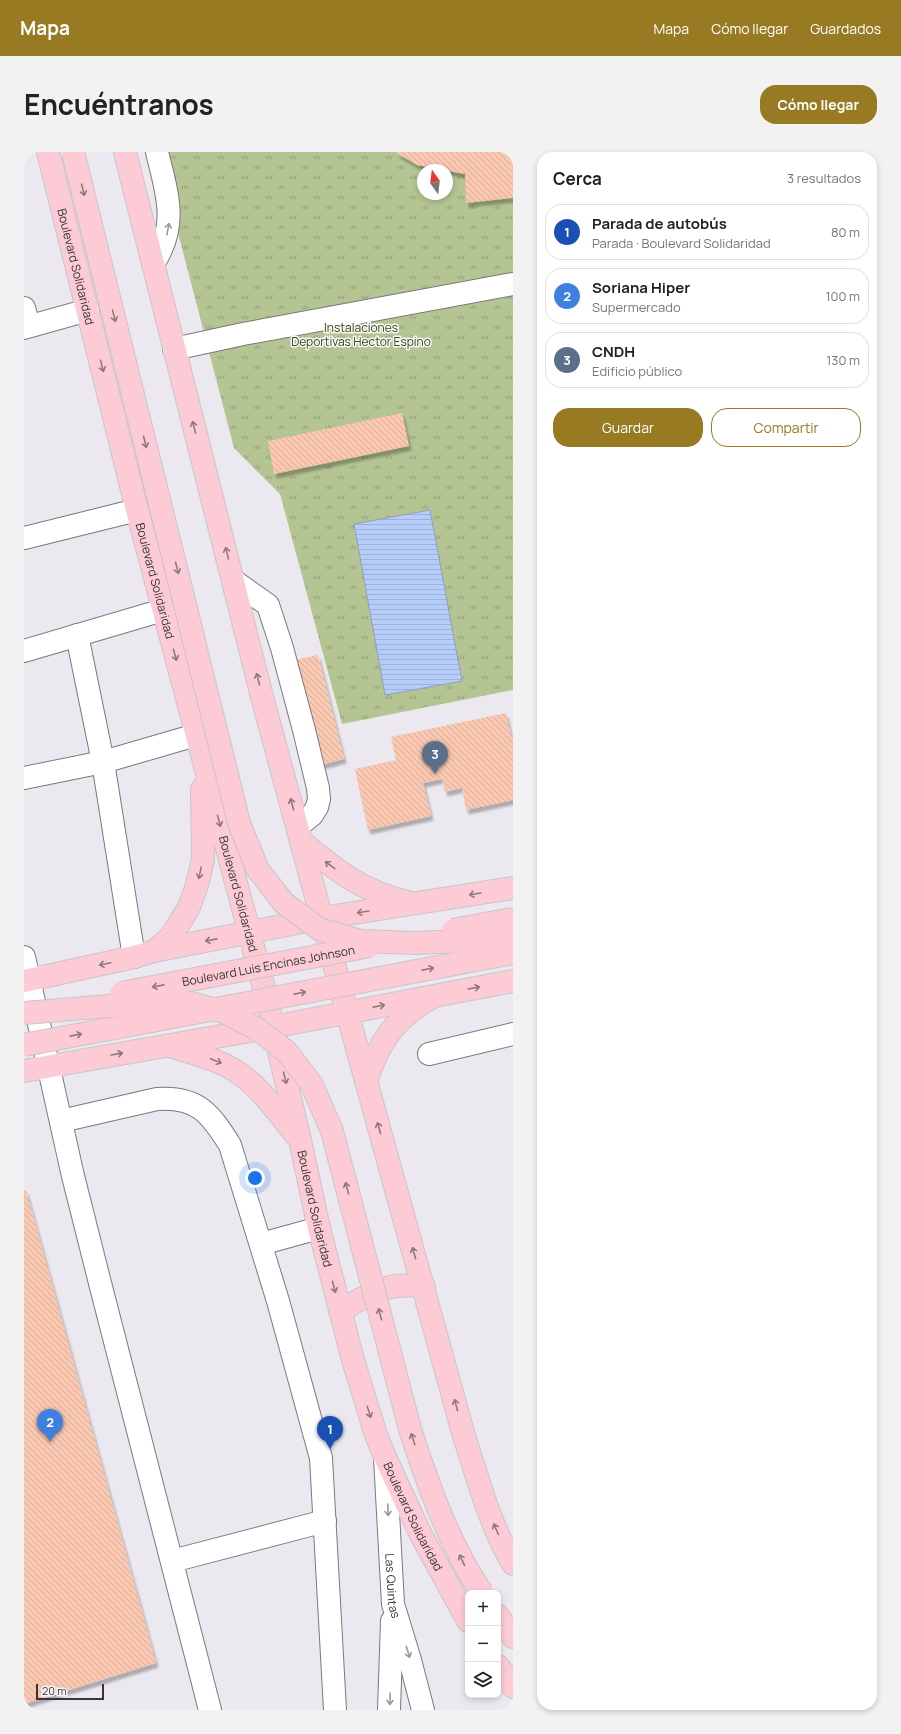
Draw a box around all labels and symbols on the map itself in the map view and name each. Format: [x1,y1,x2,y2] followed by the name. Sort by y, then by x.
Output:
[417,164,453,200] north arrow
[79,183,87,196] one-way arrow
[54,207,99,326] street label: Boulevard Solidaridad
[164,222,172,235] one-way arrow
[111,309,118,322] one-way arrow
[291,319,431,350] park label: Instalaciones Deportivas Hector Espino
[98,360,106,373] one-way arrow
[190,421,197,434] one-way arrow
[142,435,150,448] one-way arrow
[132,521,179,641] street label: Boulevard Solidaridad
[222,547,230,560] one-way arrow
[173,562,181,575] one-way arrow
[172,648,179,661] one-way arrow
[253,673,261,686] one-way arrow
[422,741,448,774] pin: 3
[288,798,295,811] one-way arrow
[216,815,224,828] one-way arrow
[215,834,263,954] street label: Boulevard Solidaridad
[324,861,335,869] one-way arrow
[195,866,203,879] one-way arrow
[468,890,481,898] one-way arrow
[357,908,370,916] one-way arrow
[205,936,218,944] one-way arrow
[181,941,356,990] street label: Boulevard Luis Encinas Johnson
[99,960,112,968] one-way arrow
[421,964,434,972] one-way arrow
[152,982,165,990] one-way arrow
[467,984,480,992] one-way arrow
[293,988,306,996] one-way arrow
[372,1002,385,1010] one-way arrow
[69,1031,82,1039] one-way arrow
[111,1049,124,1057] one-way arrow
[209,1058,221,1065] one-way arrow
[281,1072,289,1085] one-way arrow
[375,1121,382,1134] one-way arrow
[294,1149,337,1269] street label: Boulevard Solidaridad
[245,1168,265,1188] your location
[343,1182,351,1195] one-way arrow
[410,1246,417,1259] one-way arrow
[331,1280,338,1293] one-way arrow
[376,1308,383,1321] one-way arrow
[452,1399,459,1412] one-way arrow
[366,1405,373,1418] one-way arrow
[37,1409,63,1442] pin: 2
[317,1416,343,1449] pin: 1
[409,1434,417,1446] one-way arrow
[380,1459,447,1574] street label: Boulevard Solidaridad
[384,1503,392,1516] one-way arrow
[492,1523,500,1535] one-way arrow
[382,1553,405,1620] street label: Las Quintas
[458,1554,465,1566] one-way arrow
[405,1645,412,1658] one-way arrow
[36,1682,104,1701] scale bar
[386,1692,394,1705] one-way arrow

